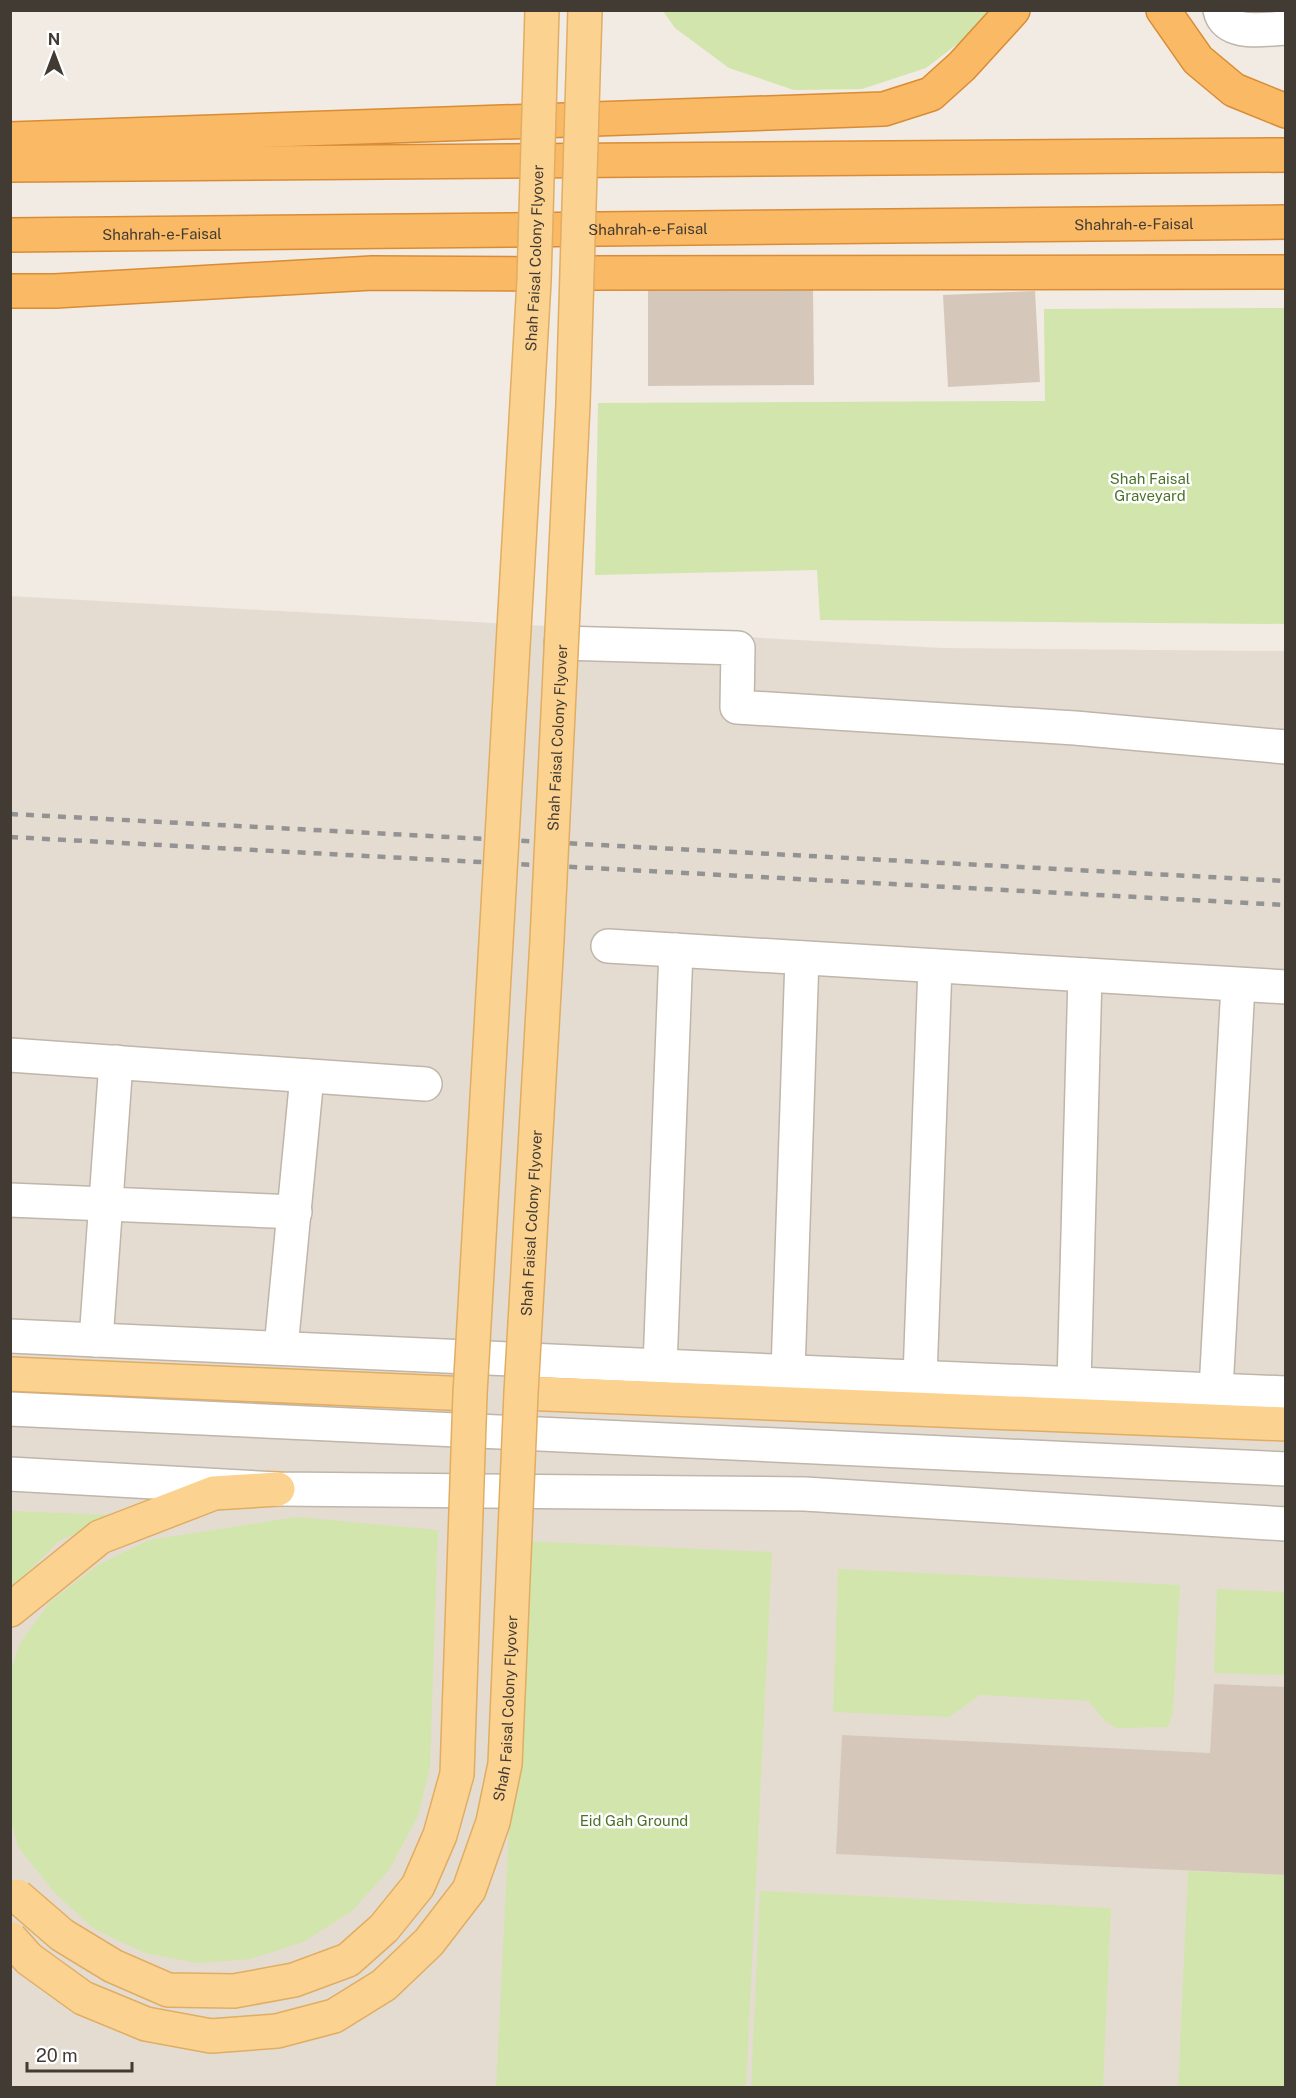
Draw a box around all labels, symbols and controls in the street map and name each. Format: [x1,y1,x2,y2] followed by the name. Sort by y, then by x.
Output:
[24,24,84,84] north arrow
[48,30,60,49] text: N
[521,164,546,352] street label: Shah Faisal Colony Flyover
[1074,214,1194,233] street label: Shahrah-e-Faisal
[588,219,708,238] street label: Shahrah-e-Faisal
[102,224,222,243] street label: Shahrah-e-Faisal
[1110,470,1190,504] park label: Shah Faisal Graveyard
[544,644,570,831] street label: Shah Faisal Colony Flyover
[517,1129,545,1317] street label: Shah Faisal Colony Flyover
[489,1615,520,1803] street label: Shah Faisal Colony Flyover
[580,1812,688,1829] park label: Eid Gah Ground
[27,2035,132,2073] scale bar
[36,2045,78,2066] text: 20 m

